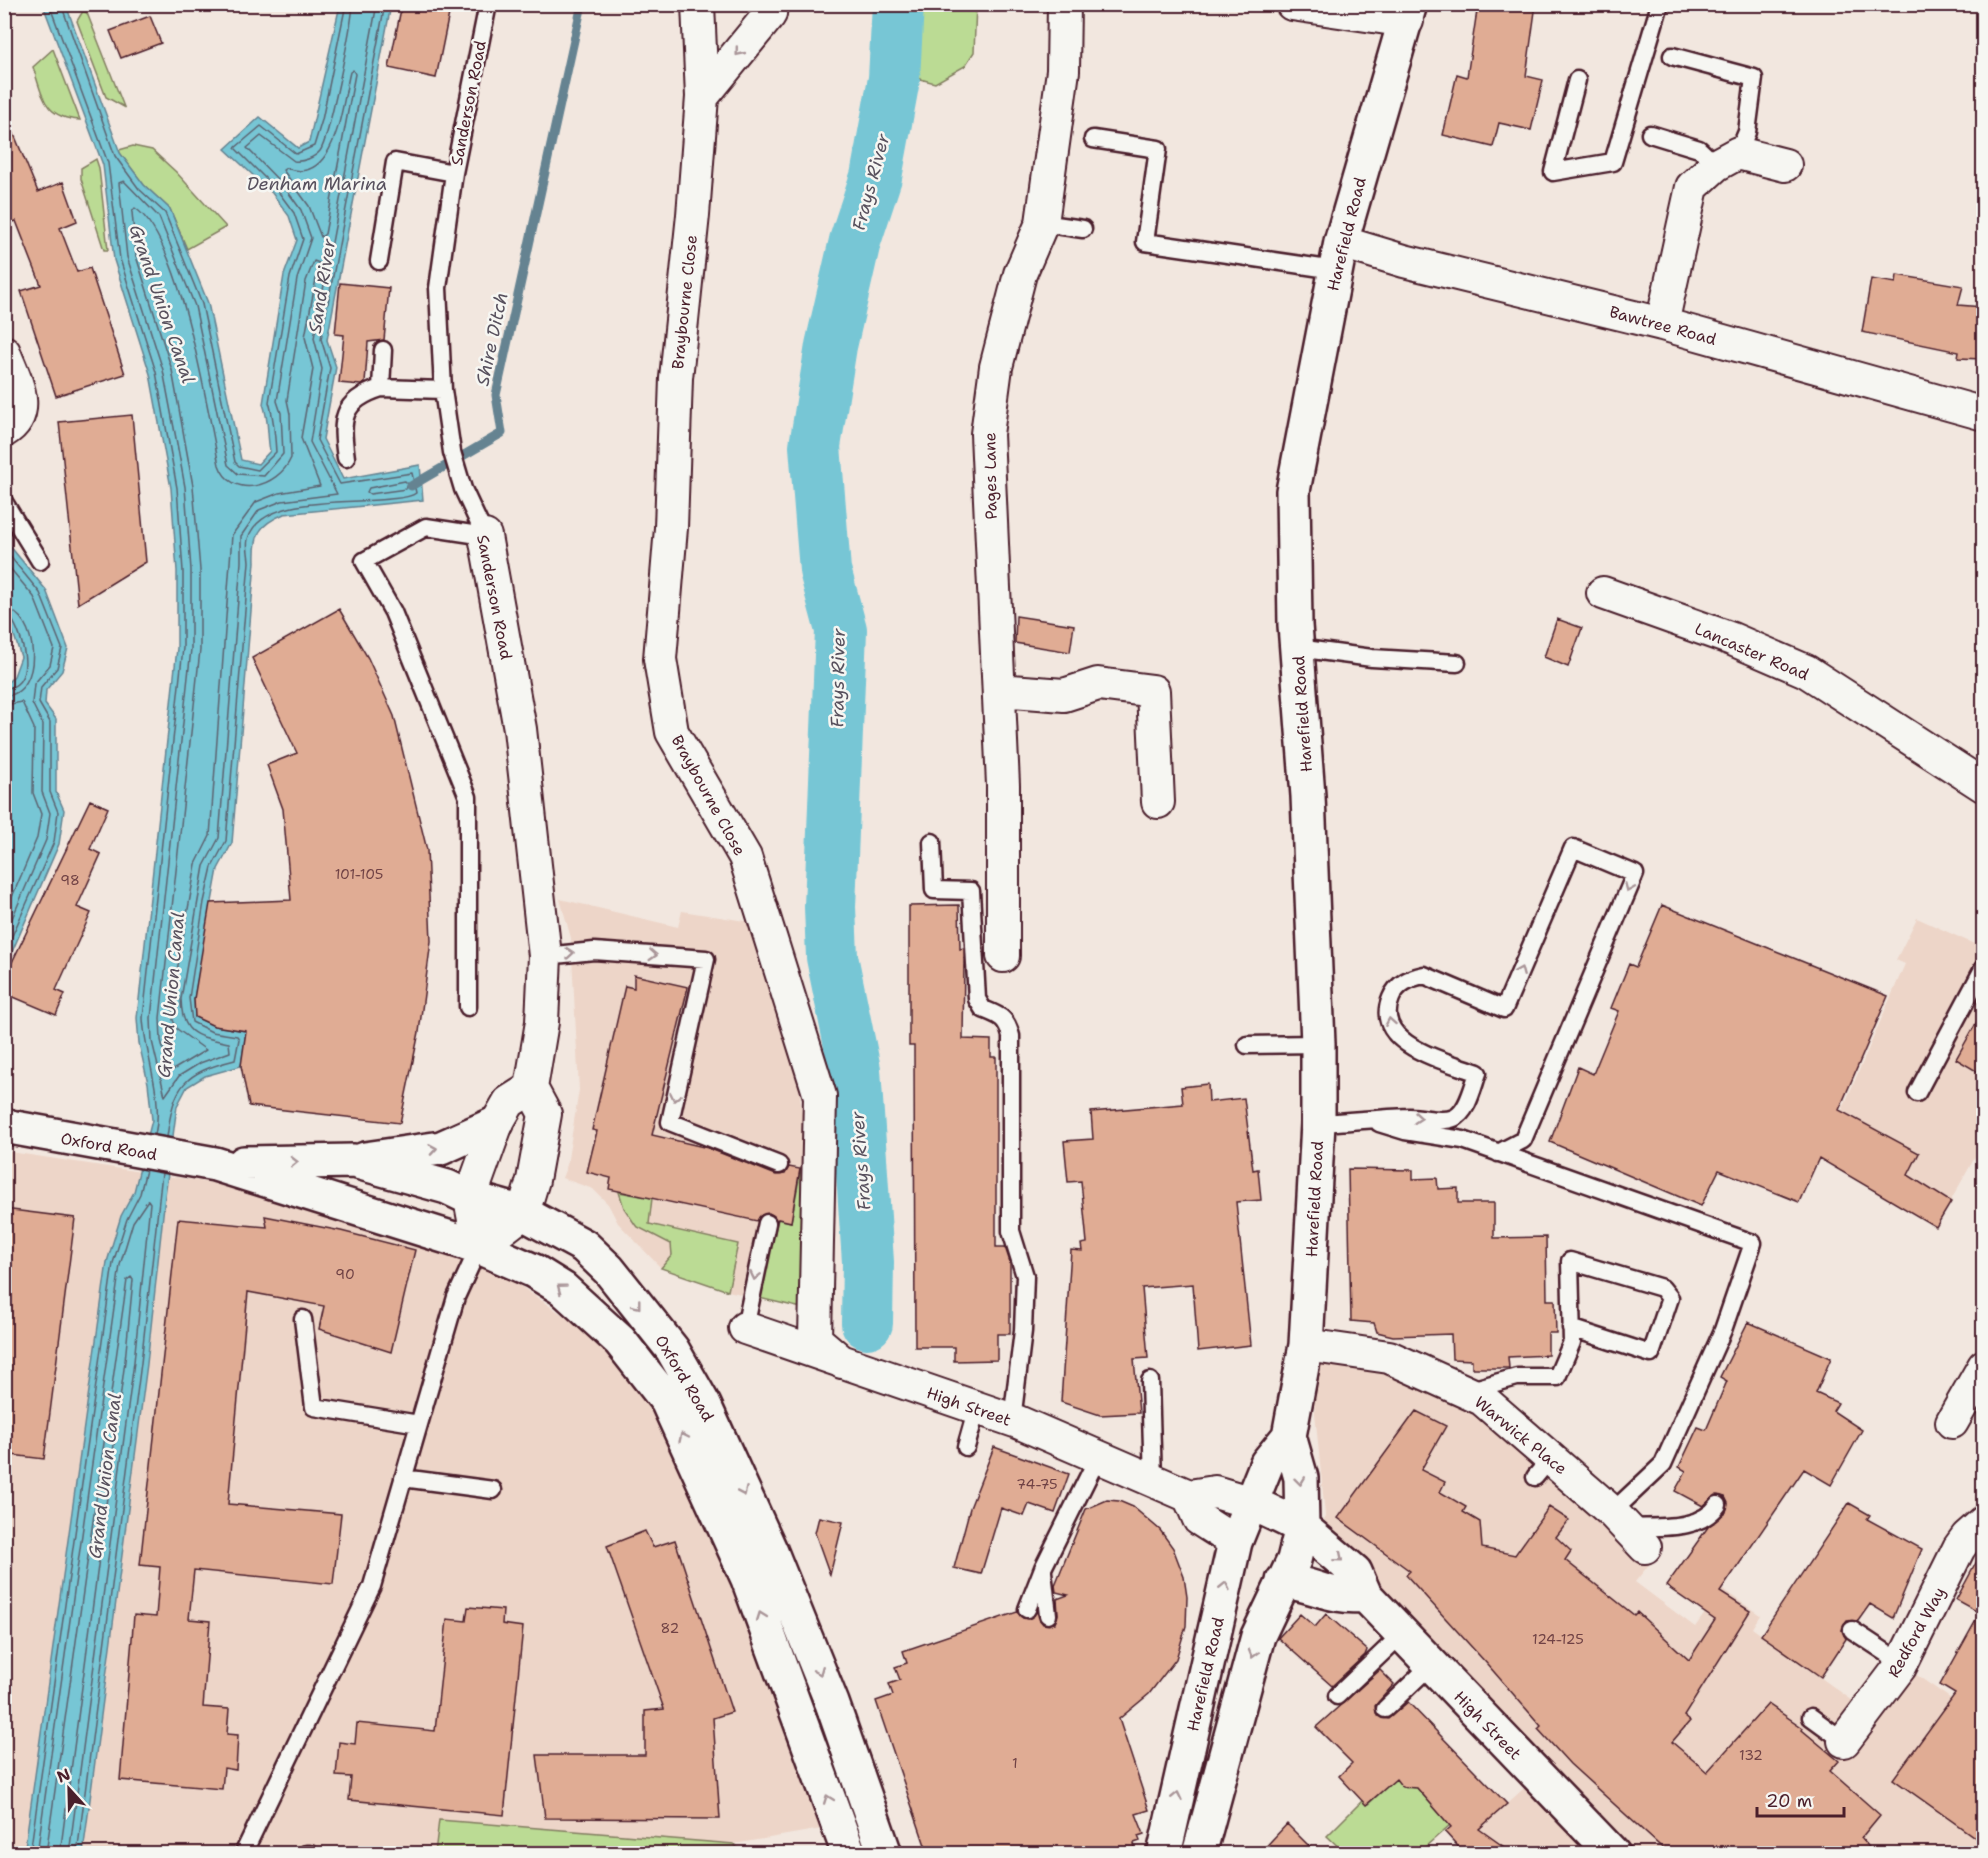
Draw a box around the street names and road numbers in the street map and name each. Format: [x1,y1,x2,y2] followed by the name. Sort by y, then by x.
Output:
[446,39,491,167] street label: Sanderson Road
[1322,175,1371,293] street label: Harefield Road
[667,234,702,370] street label: Braybourne Close
[1607,301,1719,350] street label: Bawtree Road
[979,432,1002,520] street label: Pages Lane
[472,533,517,661] street label: Sanderson Road
[1692,618,1812,685] street label: Lancaster Road
[1288,655,1317,773] street label: Harefield Road
[667,731,750,859] street label: Braybourne Close
[59,1128,159,1165] street label: Oxford Road
[1301,1140,1328,1258] street label: Harefield Road
[650,1331,719,1425] street label: Oxford Road
[924,1382,1014,1431] street label: High Street
[1470,1392,1571,1479] street label: Warwick Place
[1883,1583,1950,1681] street label: Redford Way
[1182,1615,1229,1733] street label: Harefield Road
[1449,1686,1526,1764] street label: High Street

